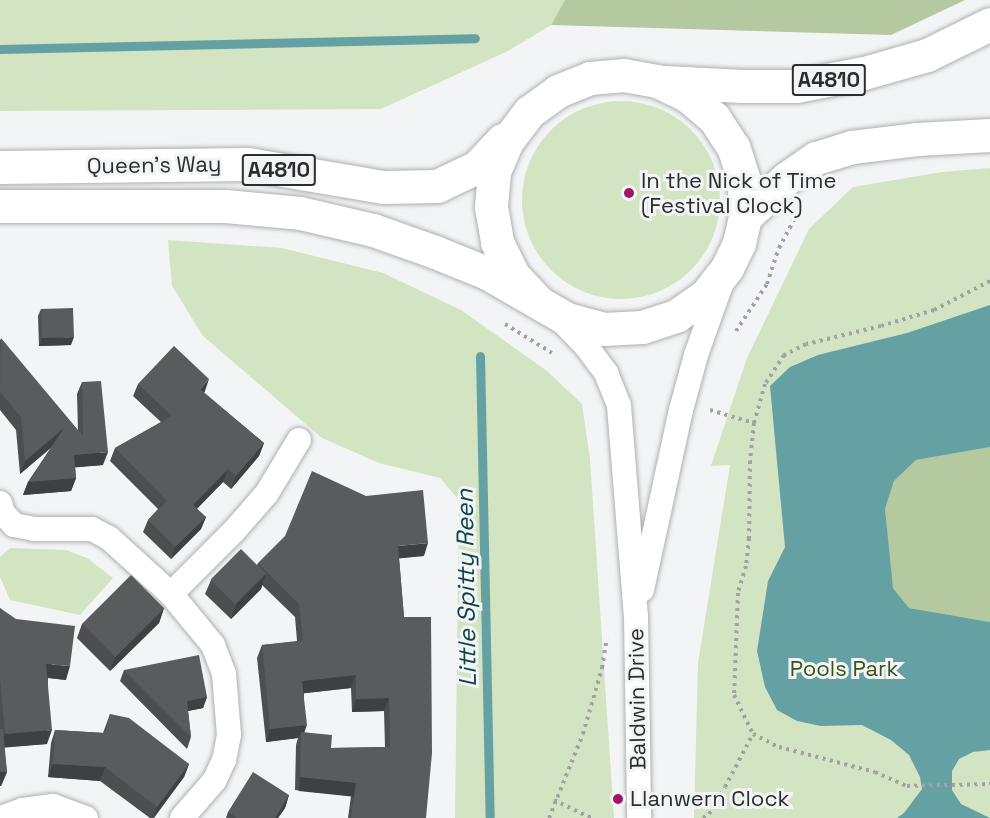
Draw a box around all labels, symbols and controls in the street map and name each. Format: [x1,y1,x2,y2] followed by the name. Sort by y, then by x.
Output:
[792,62,866,98] road number: A4810
[86,151,222,179] street label: Queen's Way
[242,152,316,188] road number: A4810
[641,167,837,218] place label: In the Nick of Time (Festival Clock)
[622,186,636,200] marker: In the Nick of Time (Festival Clock)
[450,489,482,687] water label: Little Spitty Reen
[623,628,651,770] street label: Baldwin Drive
[790,656,898,682] park label: Pools Park
[630,786,789,812] place label: Llanwern Clock
[611,792,625,806] marker: Llanwern Clock

